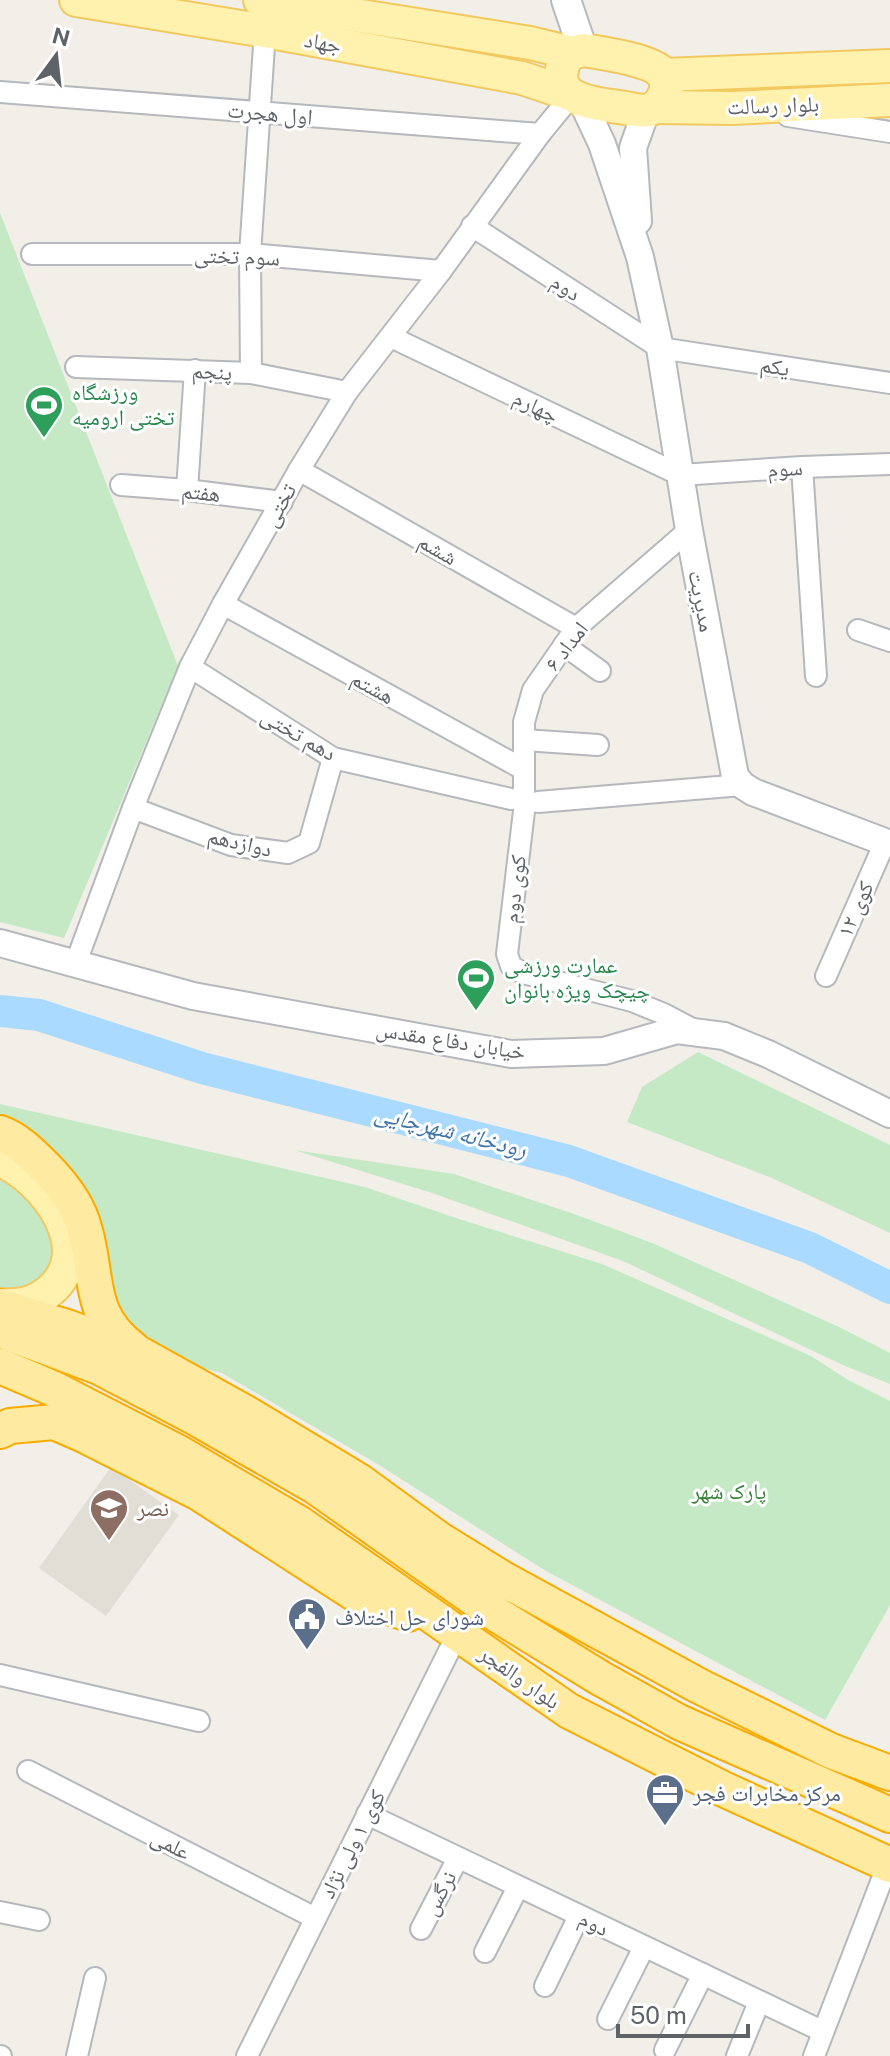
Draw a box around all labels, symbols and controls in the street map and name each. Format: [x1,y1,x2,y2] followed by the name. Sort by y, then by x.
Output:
[16,16,96,96] north arrow
[49,22,73,51] text: N
[302,26,344,58] street label: جهاد
[727,90,819,120] street label: بلوار رسالت
[226,96,314,131] street label: اول هجرت
[193,242,280,272] street label: سوم تختی
[545,268,586,308] street label: دوم
[758,351,792,383] street label: یکم
[191,357,233,387] street label: پنجم
[72,379,175,431] place label: ورزشگاه تختی ارومیه
[23,384,65,439] sports icon: ورزشگاه تختی ارومیه
[508,384,563,430] street label: چهارم
[766,454,804,484] street label: سوم
[180,477,222,509] street label: هفتم
[257,478,302,532] street label: تختی
[413,528,462,572] street label: ششم
[683,568,721,634] street label: مدیریت
[539,616,593,676] street label: امداد ۶
[346,665,399,711] street label: هشتم
[256,702,341,768] street label: دهم تختی
[205,822,275,864] street label: دوازدهم
[497,853,533,925] street label: کوی دوم
[831,877,880,941] street label: کوی ۱۲
[504,952,650,1004] place label: عمارت ورزشی چیچک ویژه بانوان
[455,957,497,1012] sports icon: عمارت ورزشی چیچک ویژه بانوان
[374,1015,528,1066] street label: خیابان دفاع مقدس
[372,1098,530,1164] water label: رودخانه شهرچایی
[691,1478,766,1505] park label: پارک شهر
[88,1487,130,1542] school or university icon: نصر
[136,1495,169,1521] place label: نصر
[286,1596,328,1651] public building icon: شورای حل اختلاف
[335,1604,484,1631] place label: شورای حل اختلاف
[474,1639,566,1714] street label: بلوار والفجر
[644,1772,686,1827] office icon: مرکز مخابرات فجر
[692,1780,841,1806] place label: مرکز مخابرات فجر
[314,1785,391,1903] street label: کوی ۱ ولی نژاد
[147,1823,195,1866] street label: علمی
[417,1866,462,1920] street label: نرگس
[574,1905,613,1943] street label: دوم
[618,1988,748,2038] scale bar
[630,2001,687,2029] text: 50 m

